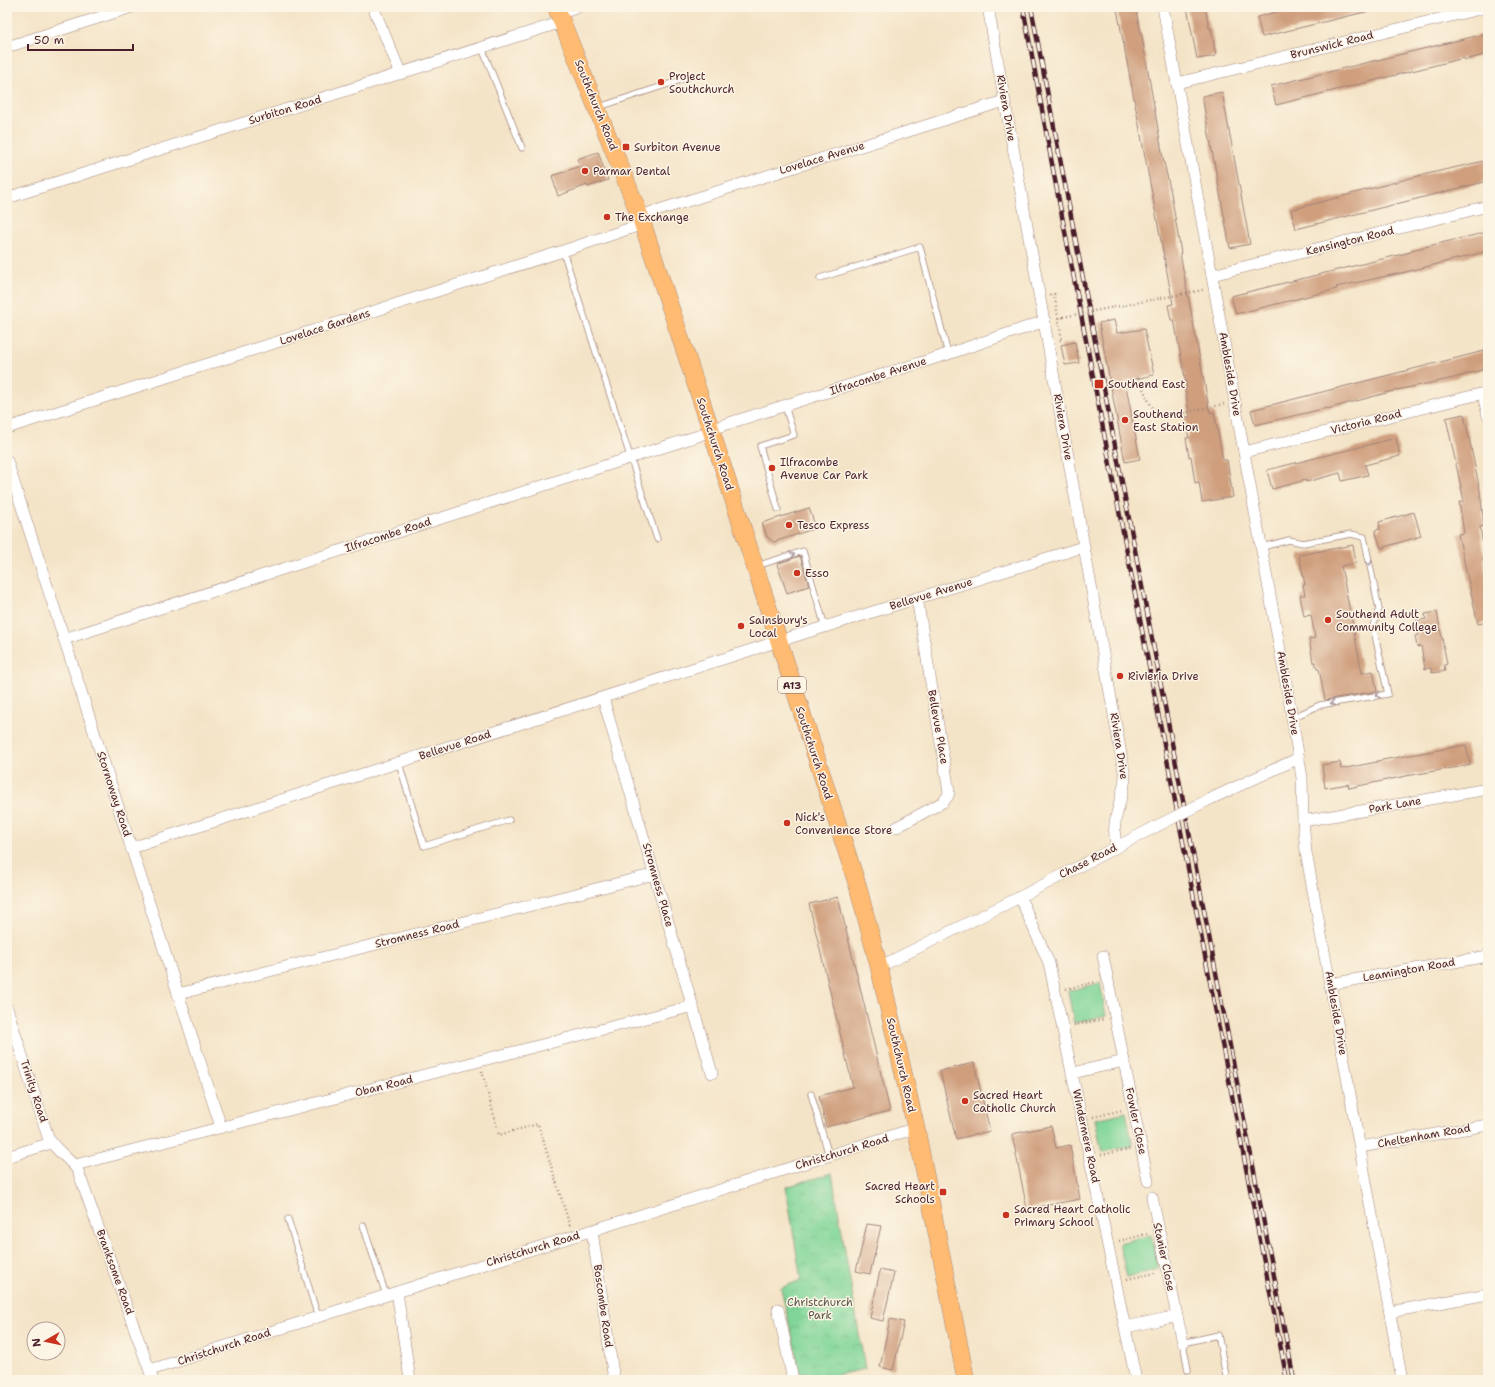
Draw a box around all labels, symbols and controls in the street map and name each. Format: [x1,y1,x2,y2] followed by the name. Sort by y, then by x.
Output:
[28,26,133,52] scale bar
[1289,27,1375,63] street label: Brunswick Road
[34,32,64,48] text: 50 m
[571,57,621,153] street label: Southchurch Road
[669,69,735,97] place label: Project Southchurch
[993,73,1019,143] street label: Riviera Drive
[656,77,666,87] marker: Project Southchurch
[247,92,323,128] street label: Surbiton Road
[778,138,866,178] street label: Lovelace Avenue
[634,140,721,155] place label: Surbiton Avenue
[621,142,631,152] marker: Surbiton Avenue
[593,164,671,179] place label: Parmar Dental
[580,166,590,176] marker: Parmar Dental
[615,210,689,225] place label: The Exchange
[602,212,612,222] marker: The Exchange
[1304,223,1396,259] street label: Kensington Road
[278,305,372,349] street label: Lovelace Gardens
[1215,331,1245,417] street label: Ambleside Drive
[828,353,928,399] street label: Ilfracombe Avenue
[1108,377,1186,392] place label: Southend East
[1093,378,1105,390] marker: Southend East
[1050,392,1076,462] street label: Riviera Drive
[693,396,737,492] street label: Southchurch Road
[1329,406,1403,438] street label: Victoria Road
[1133,407,1199,435] place label: Southend East Station
[1120,415,1130,425] marker: Southend East Station
[780,455,868,483] place label: Ilfracombe Avenue Car Park
[767,463,777,473] marker: Ilfracombe Avenue Car Park
[343,514,433,556] street label: Ilfracombe Road
[797,518,870,533] place label: Tesco Express
[784,520,794,530] marker: Tesco Express
[788,551,795,560] one-way arrow
[1364,559,1373,566] one-way arrow
[805,566,829,581] place label: Esso
[792,568,802,578] marker: Esso
[888,574,974,614] street label: Bellevue Avenue
[1336,607,1437,635] place label: Southend Adult Community College
[749,613,808,641] place label: Sainsbury's Local
[1323,615,1333,625] marker: Southend Adult Community College
[736,621,746,631] marker: Sainsbury's Local
[1273,650,1303,736] street label: Ambleside Drive
[1128,669,1199,684] place label: Rivieria Drive
[1115,671,1125,681] marker: Rivieria Drive
[778,677,806,693] road number: A13
[924,689,952,765] street label: Bellevue Place
[1375,690,1381,699] one-way arrow
[1330,698,1336,707] one-way arrow
[792,705,836,801] street label: Southchurch Road
[1106,712,1132,780] street label: Riviera Drive
[417,726,493,764] street label: Bellevue Road
[93,749,135,839] street label: Stornoway Road
[1368,793,1422,817] street label: Park Lane
[795,810,892,838] place label: Nick's Convenience Store
[782,818,792,828] marker: Nick's Convenience Store
[1057,840,1120,882] street label: Chase Road
[639,841,677,929] street label: Stromness Place
[373,916,461,952] street label: Stromness Road
[1362,954,1456,986] street label: Leamington Road
[1321,970,1351,1056] street label: Ambleside Drive
[883,1016,919,1114] street label: Southchurch Road
[17,1058,51,1124] street label: Trinity Road
[353,1072,415,1100] street label: Oban Road
[1122,1086,1150,1156] street label: Fowler Close
[973,1088,1056,1116] place label: Sacred Heart Catholic Church
[1069,1088,1103,1184] street label: Windermere Road
[960,1096,970,1106] marker: Sacred Heart Catholic Church
[1376,1120,1472,1152] street label: Cheltenham Road
[793,1131,891,1173] street label: Christchurch Road
[865,1179,935,1207] place label: Sacred Heart Schools
[938,1187,948,1197] marker: Sacred Heart Schools
[1014,1202,1131,1230] place label: Sacred Heart Catholic Primary School
[1001,1210,1011,1220] marker: Sacred Heart Catholic Primary School
[1149,1221,1179,1293] street label: Stanier Close
[93,1227,137,1317] street label: Branksome Road
[484,1228,582,1270] street label: Christchurch Road
[590,1264,616,1349] street label: Boscombe Road
[787,1295,853,1323] park label: Christchurch Park
[26,1321,66,1361] north arrow
[175,1325,273,1369] street label: Christchurch Road
[28,1337,45,1348] text: N

